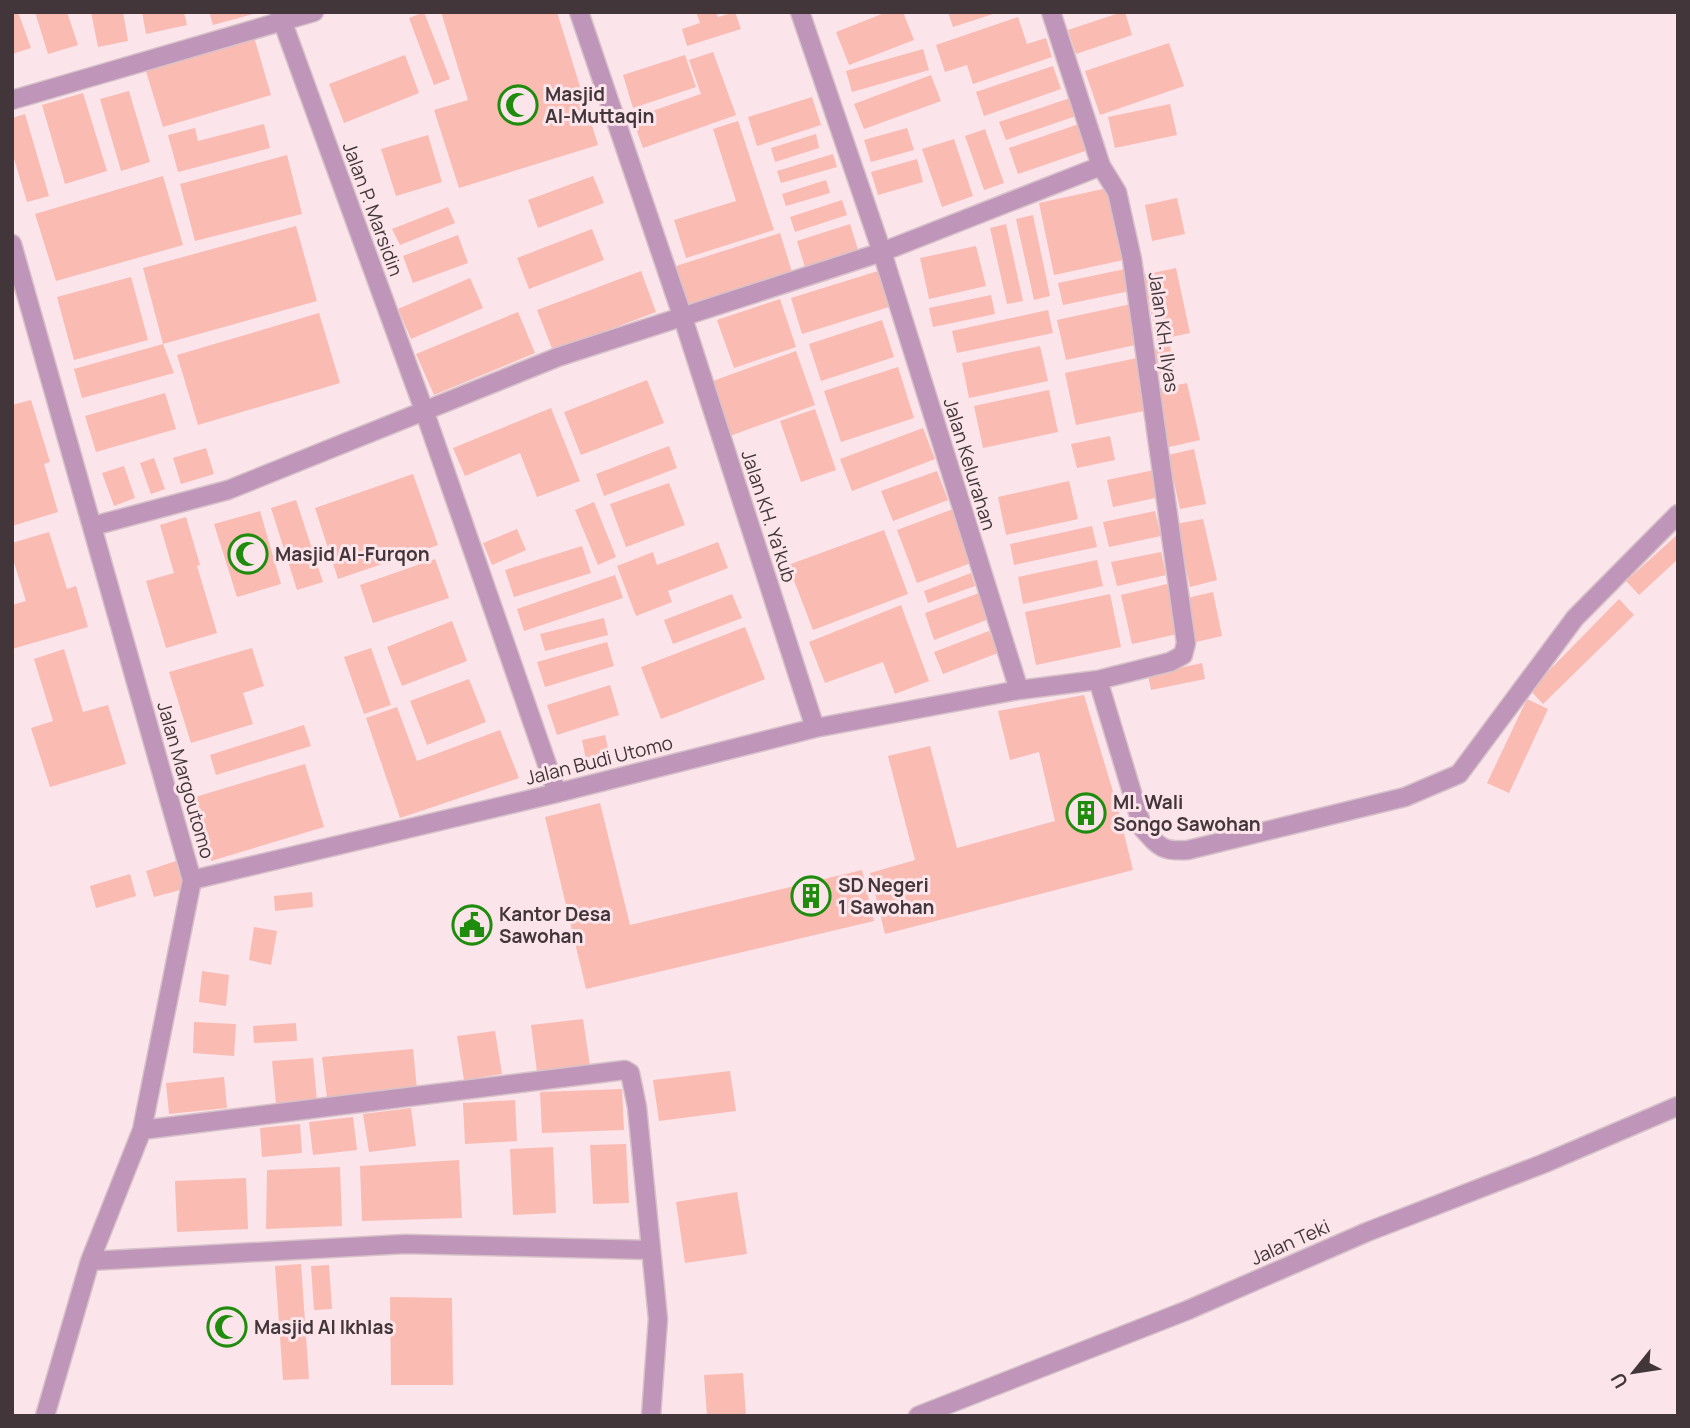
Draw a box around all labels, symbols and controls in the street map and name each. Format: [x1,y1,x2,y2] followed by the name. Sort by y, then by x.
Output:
[545,81,654,129] place label: Masjid Al-Muttaqin
[497,84,539,126] mosque icon: Masjid Al-Muttaqin
[337,138,409,280] street label: Jalan P. Marsidin
[1143,270,1185,394] street label: Jalan KH. Ilyas
[938,395,1002,533] street label: Jalan Kelurahan
[735,447,803,585] street label: Jalan KH. Ya'kub
[227,533,269,575] mosque icon: Masjid Al-Furqon
[275,541,430,567] place label: Masjid Al-Furqon
[151,699,221,861] street label: Jalan Margoutomo
[523,729,675,791] street label: Jalan Budi Utomo
[1113,789,1261,837] place label: MI. Wali Songo Sawohan
[1065,792,1107,834] building icon: MI. Wali Songo Sawohan
[838,872,935,920] place label: SD Negeri 1 Sawohan
[790,875,832,917] building icon: SD Negeri 1 Sawohan
[499,901,611,949] place label: Kantor Desa Sawohan
[451,904,493,946] public building icon: Kantor Desa Sawohan
[1246,1213,1334,1271] street label: Jalan Teki
[206,1306,248,1348] mosque icon: Masjid Al Ikhlas
[254,1314,394,1340] place label: Masjid Al Ikhlas
[1599,1337,1669,1407] north arrow
[1605,1368,1634,1393] text: U

